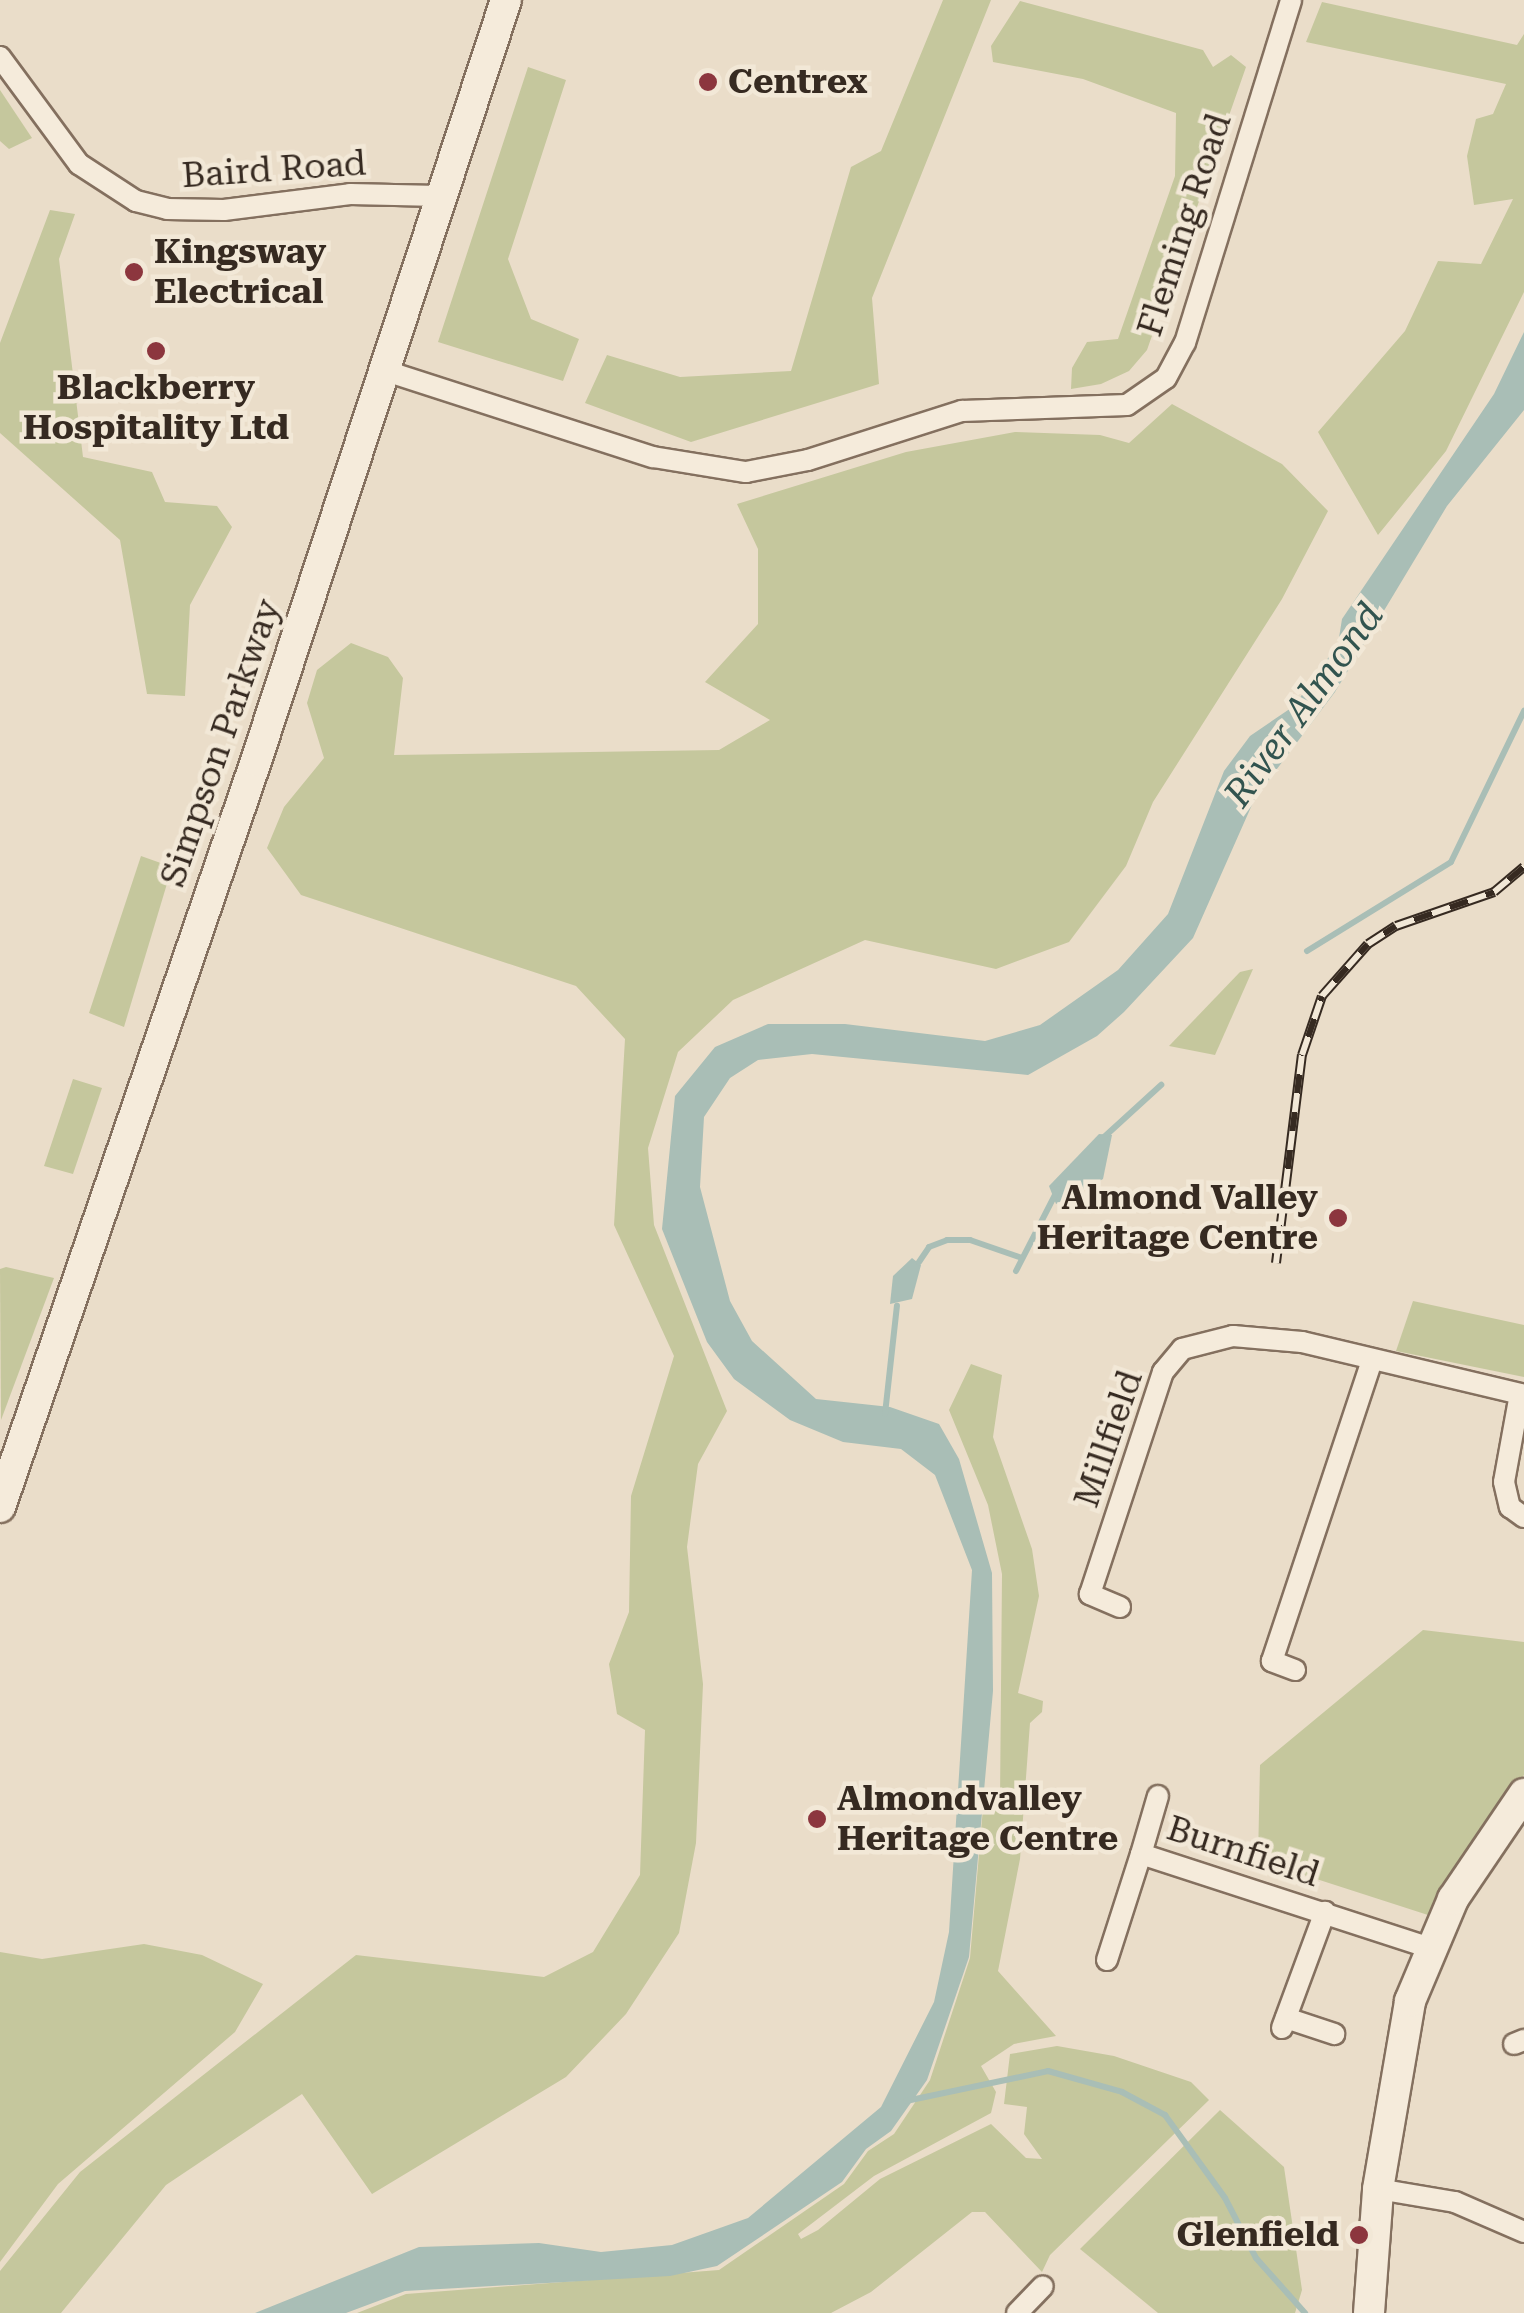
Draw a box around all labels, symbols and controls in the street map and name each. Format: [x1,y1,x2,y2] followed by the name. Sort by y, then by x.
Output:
[728,61,867,103] place label: Centrex
[697,71,719,93] marker: Centrex
[1129,108,1241,342] street label: Fleming Road
[180,143,368,197] street label: Baird Road
[154,231,326,313] place label: Kingsway Electrical
[123,261,145,283] marker: Kingsway Electrical
[145,340,167,362] marker: Blackberry Hospitality Ltd
[23,367,289,449] place label: Blackberry Hospitality Ltd
[152,594,290,892] street label: Simpson Parkway
[1215,594,1393,816] water label: River Almond
[1037,1177,1318,1259] place label: Almond Valley Heritage Centre
[1327,1207,1349,1229] marker: Almond Valley Heritage Centre
[1066,1365,1152,1513] street label: Millfield
[837,1778,1118,1860] place label: Almondvalley Heritage Centre
[806,1808,828,1830] marker: Almondvalley Heritage Centre
[1162,1808,1324,1896] street label: Burnfield
[1177,2214,1339,2256] place label: Glenfield
[1348,2224,1370,2246] marker: Glenfield

